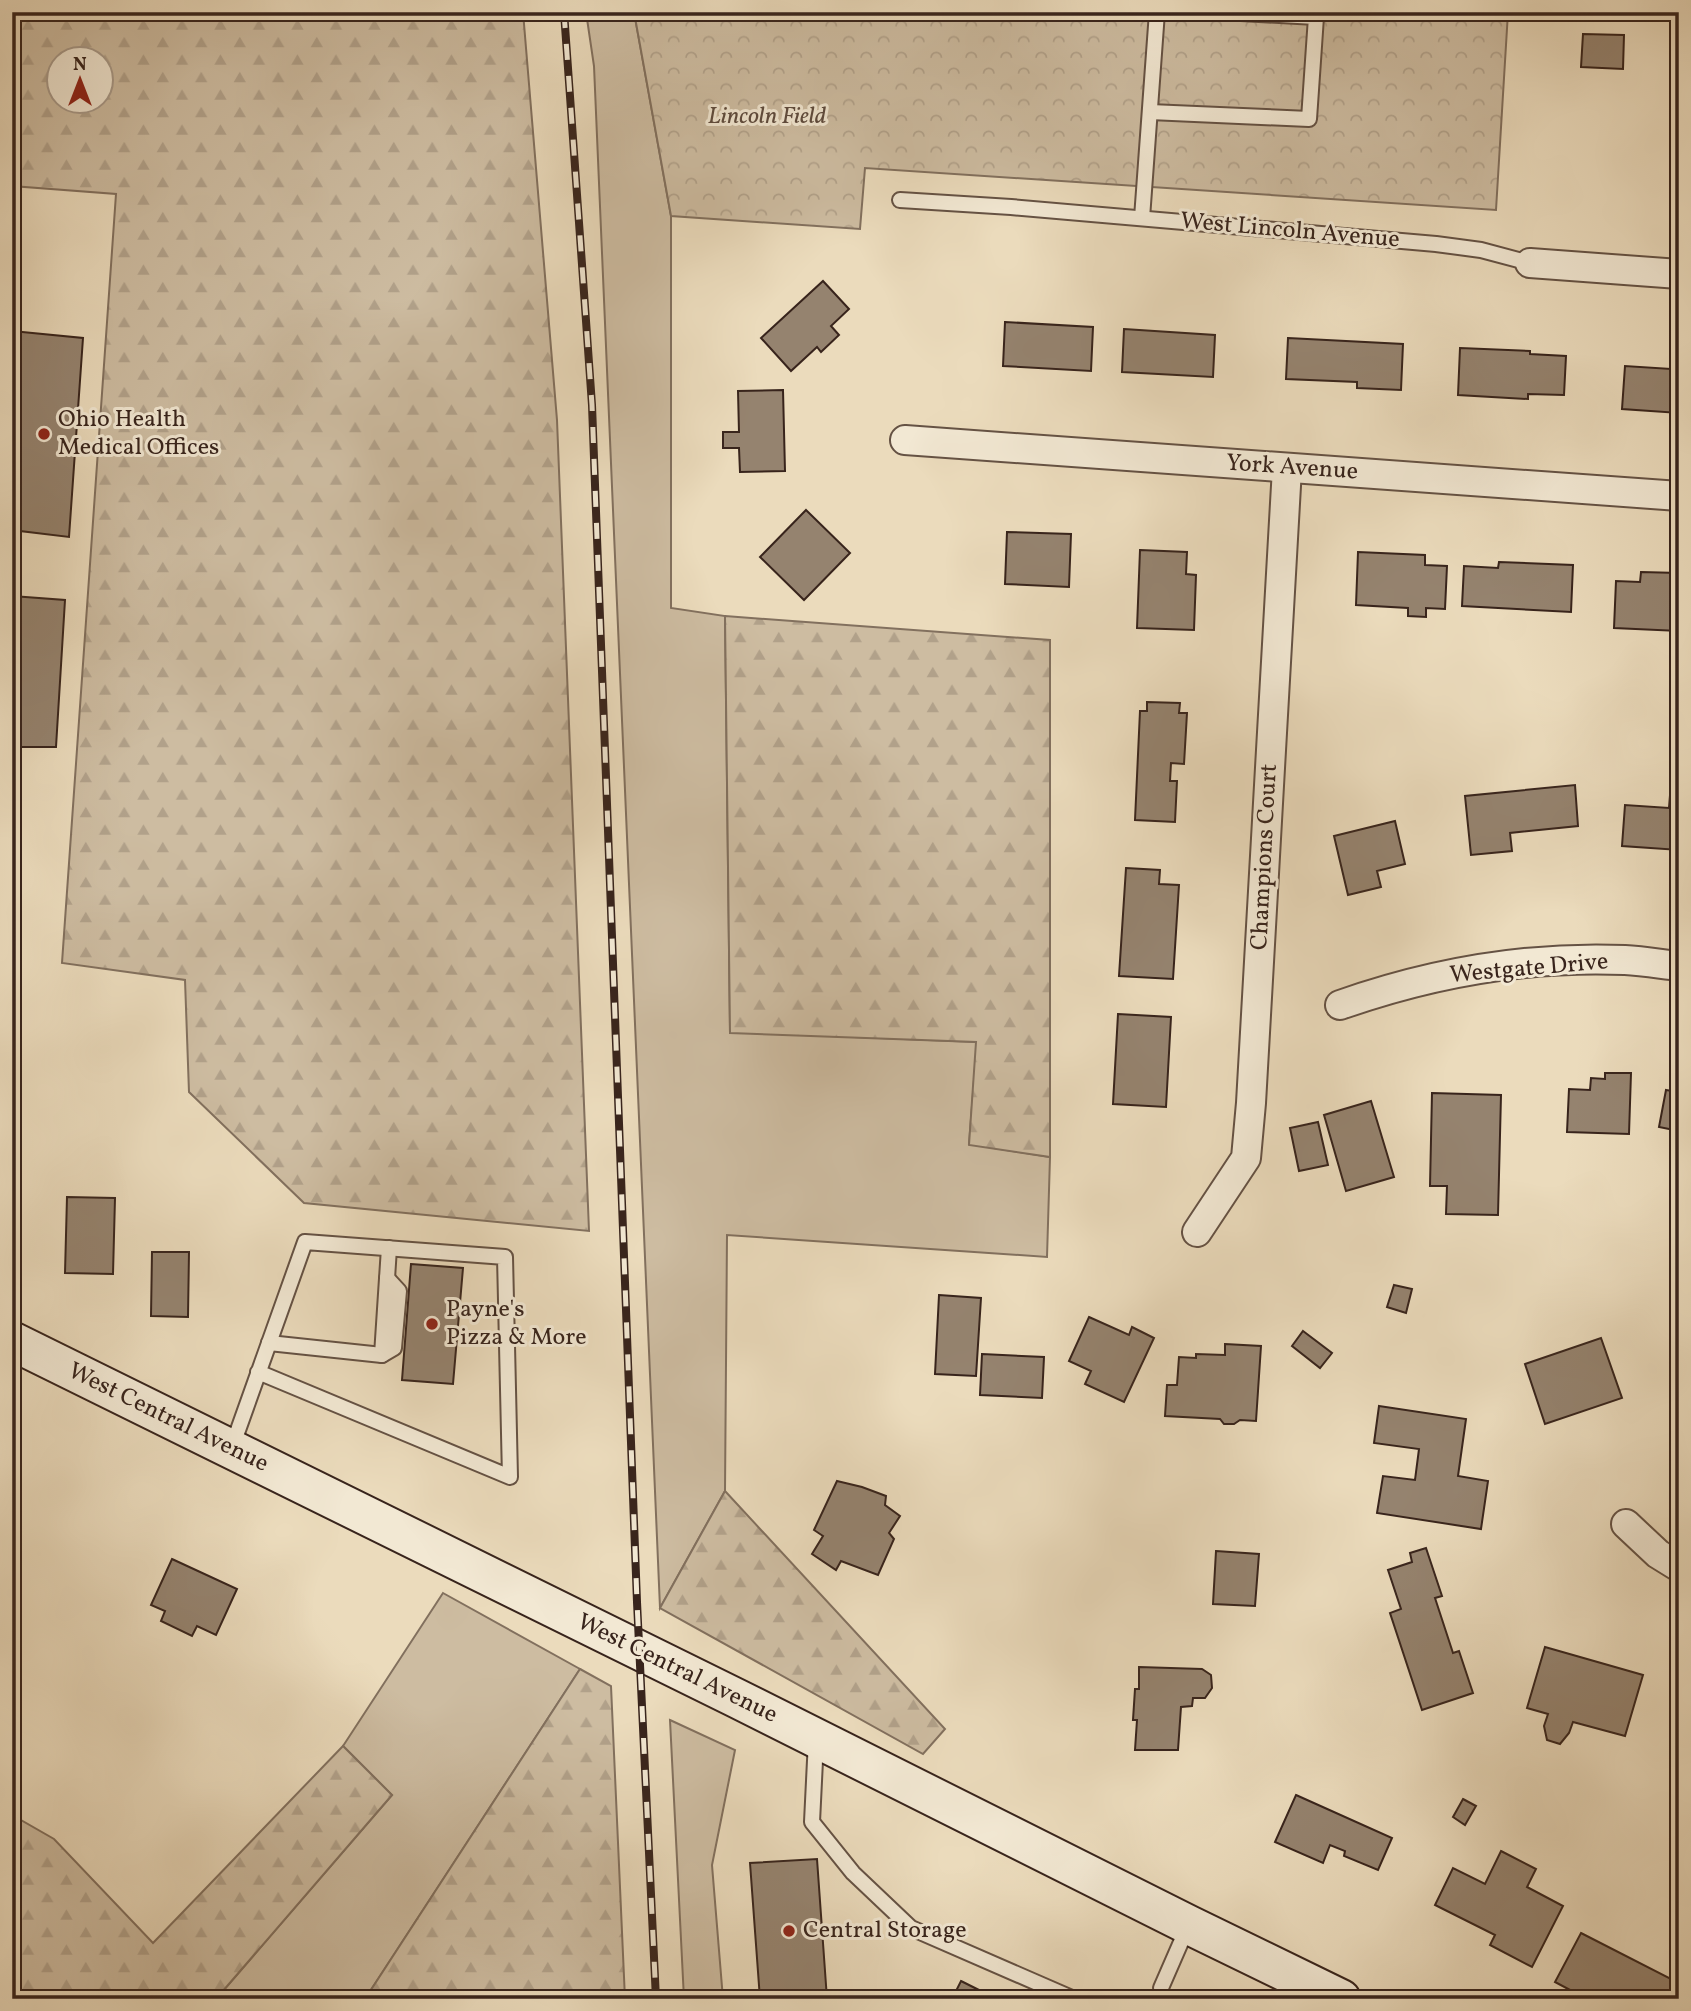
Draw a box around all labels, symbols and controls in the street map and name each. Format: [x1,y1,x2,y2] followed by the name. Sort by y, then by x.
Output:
[46,46,116,116] north arrow
[73,52,87,78] text: N
[708,100,827,134] park label: Lincoln Field
[1179,204,1401,258] street label: West Lincoln Avenue
[58,403,219,465] place label: Ohio Health Medical Offices
[36,426,52,442] marker: Ohio Health Medical Offices
[1225,446,1359,490] street label: York Avenue
[1243,763,1287,951] street label: Champions Court
[1448,945,1610,993] street label: Westgate Drive
[446,1293,587,1355] place label: Payne's Pizza & More
[424,1316,440,1332] marker: Payne's Pizza & More
[62,1355,274,1481] street label: West Central Avenue
[571,1606,783,1732] street label: West Central Avenue
[803,1914,967,1948] place label: Central Storage
[781,1923,797,1939] marker: Central Storage

